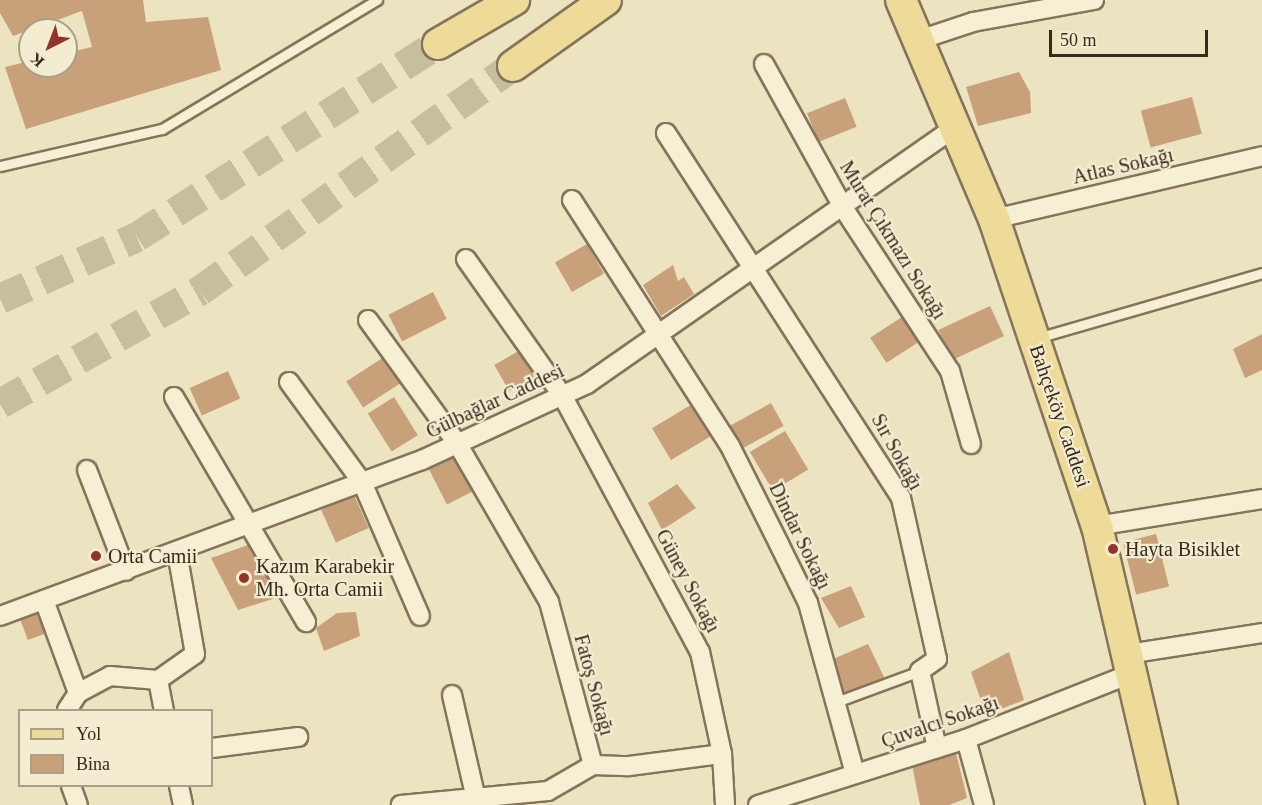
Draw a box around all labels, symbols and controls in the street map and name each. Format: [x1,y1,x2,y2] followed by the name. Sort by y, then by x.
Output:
[18,18,78,78] north arrow
[1052,18,1211,56] scale bar
[1060,30,1097,50] text: 50 m
[27,50,47,71] text: K
[1070,143,1176,189] street label: Atlas Sokağı
[835,156,951,324] street label: Murat Çıkmazı Sokağı
[1024,341,1096,491] street label: Bahçeköy Caddesi
[422,359,568,443] street label: Gülbağlar Caddesi
[866,409,928,495] street label: Sır Sokağı
[764,479,836,593] street label: Dindar Sokağı
[651,525,725,637] street label: Güney Sokağı
[1125,537,1240,561] place label: Hayta Bisiklet
[1106,542,1120,556] marker: Hayta Bisiklet
[108,544,197,568] place label: Orta Camii
[89,549,103,563] marker: Orta Camii
[256,554,394,601] place label: Kazım Karabekir Mh. Orta Camii
[237,571,251,585] marker: Kazım Karabekir Mh. Orta Camii
[569,632,619,738] street label: Fatoş Sokağı
[878,691,1002,753] street label: Çuvalcı Sokağı
[18,709,213,787] legend
[76,724,101,744] text: Yol
[76,754,110,774] text: Bina

